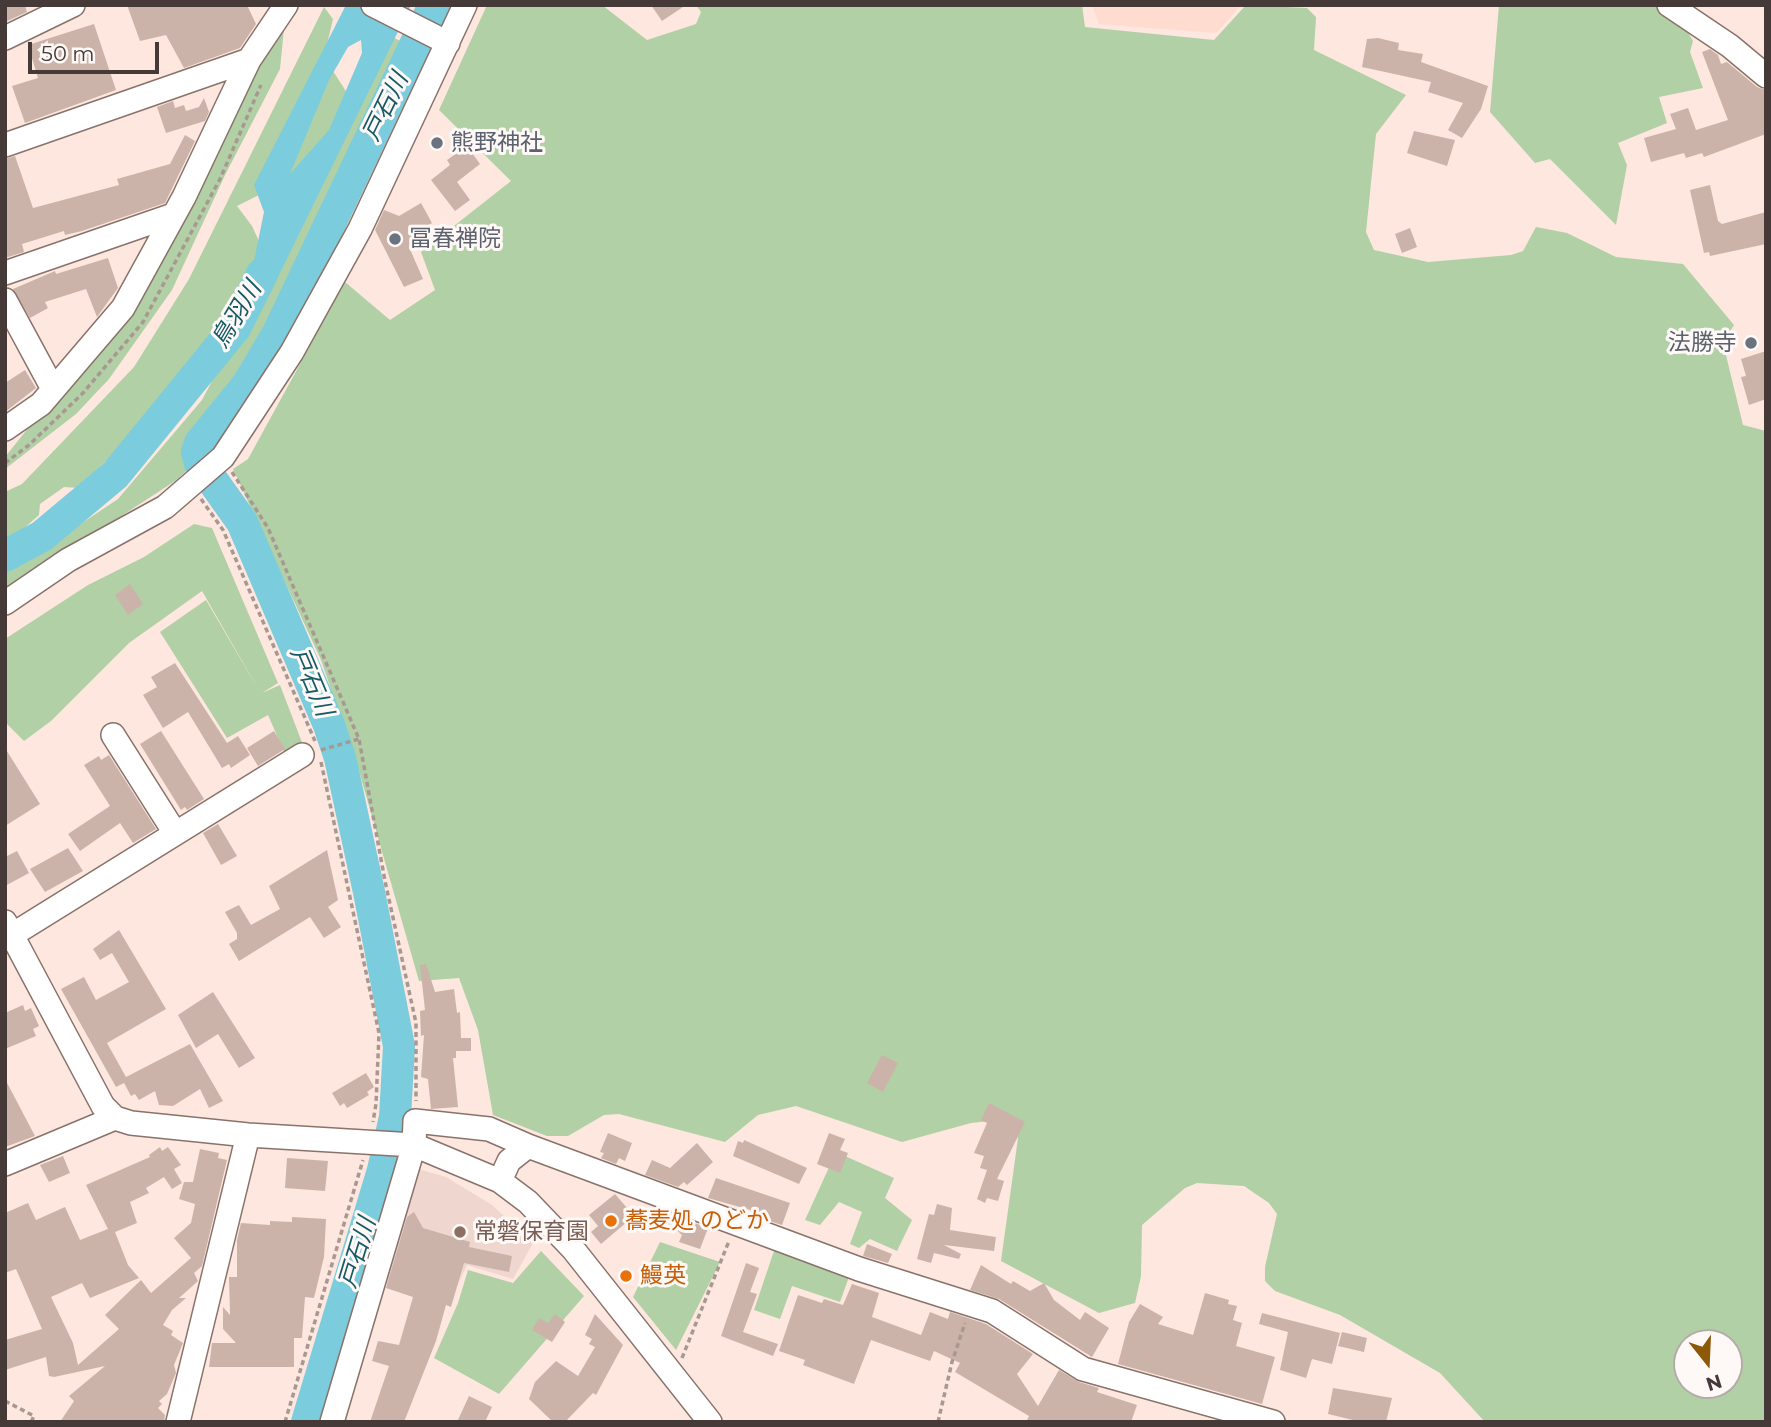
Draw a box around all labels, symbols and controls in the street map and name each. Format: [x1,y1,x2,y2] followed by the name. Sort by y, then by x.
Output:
[32,28,163,72] scale bar
[41,41,95,66] text: 50 m
[357,68,415,146] water label: 戸石川
[451,129,543,157] place label: 熊野神社
[429,135,445,151] marker: 熊野神社
[409,225,501,253] place label: 冨春禅院
[387,231,403,247] marker: 冨春禅院
[206,277,268,353] water label: 鳥羽川
[1668,329,1737,357] place label: 法勝寺
[1743,335,1759,351] marker: 法勝寺
[284,643,338,721] water label: 戸石川
[625,1207,769,1235] place label: 蕎麦処 のどか
[603,1213,619,1229] marker: 蕎麦処 のどか
[334,1214,382,1292] water label: 戸石川
[474,1218,589,1246] place label: 常磐保育園
[452,1224,468,1240] marker: 常磐保育園
[640,1262,686,1290] place label: 鰻英
[618,1268,634,1284] marker: 鰻英
[1673,1329,1743,1399] north arrow
[1703,1369,1725,1396] text: N

